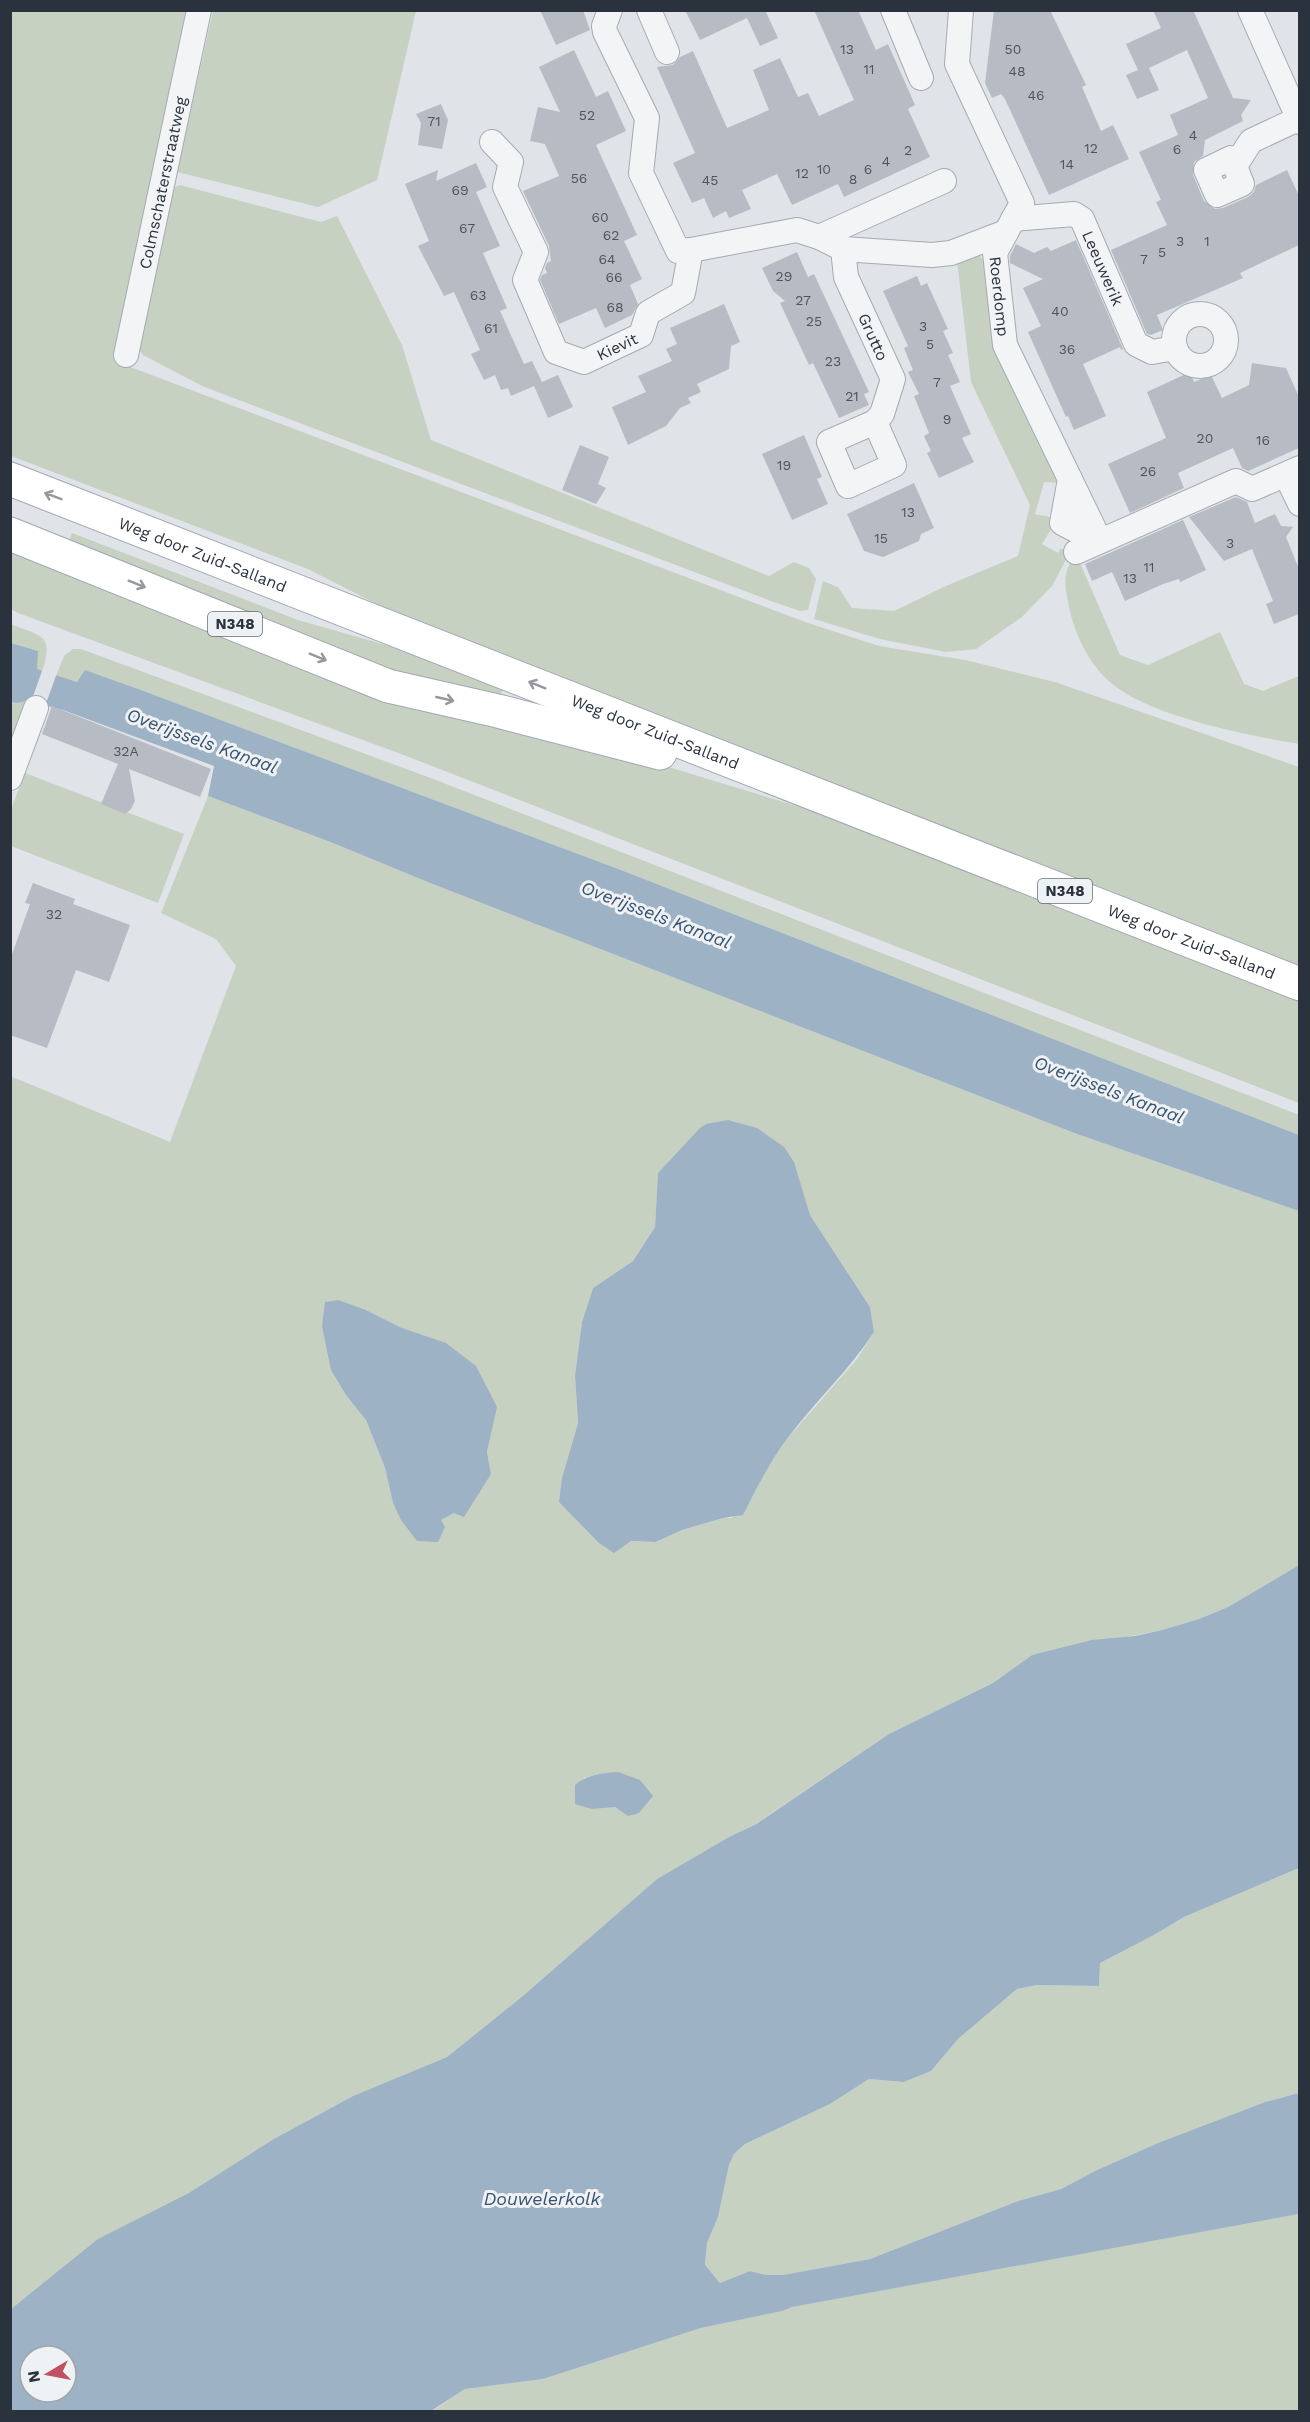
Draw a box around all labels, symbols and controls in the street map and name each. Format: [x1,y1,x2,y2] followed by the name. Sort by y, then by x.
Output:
[840,41,854,57] house number: 13
[1005,41,1021,57] house number: 50
[864,61,874,77] house number: 11
[1008,63,1026,79] house number: 48
[1027,87,1045,103] house number: 46
[135,94,191,271] street label: Colmschaterstraatweg
[579,107,595,123] house number: 52
[427,113,441,129] house number: 71
[1189,127,1197,143] house number: 4
[1084,140,1098,156] house number: 12
[1173,141,1181,157] house number: 6
[904,142,912,158] house number: 2
[882,153,890,169] house number: 4
[1060,156,1074,172] house number: 14
[817,161,831,177] house number: 10
[864,161,872,177] house number: 6
[795,165,809,181] house number: 12
[571,170,587,186] house number: 56
[849,171,857,187] house number: 8
[702,172,718,188] house number: 45
[451,182,469,198] house number: 69
[591,209,609,225] house number: 60
[459,220,475,236] house number: 67
[603,227,619,243] house number: 62
[1078,228,1127,309] street label: Leeuwerik
[1176,233,1184,249] house number: 3
[1204,233,1210,249] house number: 1
[1158,244,1166,260] house number: 5
[598,251,616,267] house number: 64
[1140,251,1148,267] house number: 7
[985,255,1013,337] street label: Roerdomp
[776,268,792,284] house number: 29
[605,269,623,285] house number: 66
[470,287,486,303] house number: 63
[795,292,811,308] house number: 27
[606,299,624,315] house number: 68
[1051,303,1069,319] house number: 40
[854,310,892,364] street label: Grutto
[806,313,822,329] house number: 25
[919,318,927,334] house number: 3
[484,320,498,336] house number: 61
[594,329,641,365] street label: Kievit
[926,336,934,352] house number: 5
[1059,341,1075,357] house number: 36
[825,353,841,369] house number: 23
[933,374,941,390] house number: 7
[845,388,859,404] house number: 21
[943,411,951,427] house number: 9
[1197,430,1213,446] house number: 20
[1256,432,1270,448] house number: 16
[777,457,791,473] house number: 19
[1140,463,1156,479] house number: 26
[45,489,63,500] one-way arrow
[901,504,915,520] house number: 13
[116,514,289,596] street label: Weg door Zuid-Salland
[874,530,888,546] house number: 15
[1226,535,1234,551] house number: 3
[1144,559,1154,575] house number: 11
[1123,570,1137,586] house number: 13
[127,579,146,590] one-way arrow
[208,612,262,636] road number: N348
[308,652,326,663] one-way arrow
[528,679,547,690] one-way arrow
[568,691,742,774] street label: Weg door Zuid-Salland
[435,693,454,705] one-way arrow
[124,704,280,778] water label: Overijssels Kanaal
[113,743,139,759] house number: 32A
[578,876,734,953] water label: Overijssels Kanaal
[1038,879,1092,903] road number: N348
[1105,901,1278,983] street label: Weg door Zuid-Salland
[46,906,62,922] house number: 32
[1031,1051,1187,1128] water label: Overijssels Kanaal
[484,2188,602,2209] water label: Douwelerkolk
[18,2344,78,2404] north arrow
[23,2369,44,2384] text: N

